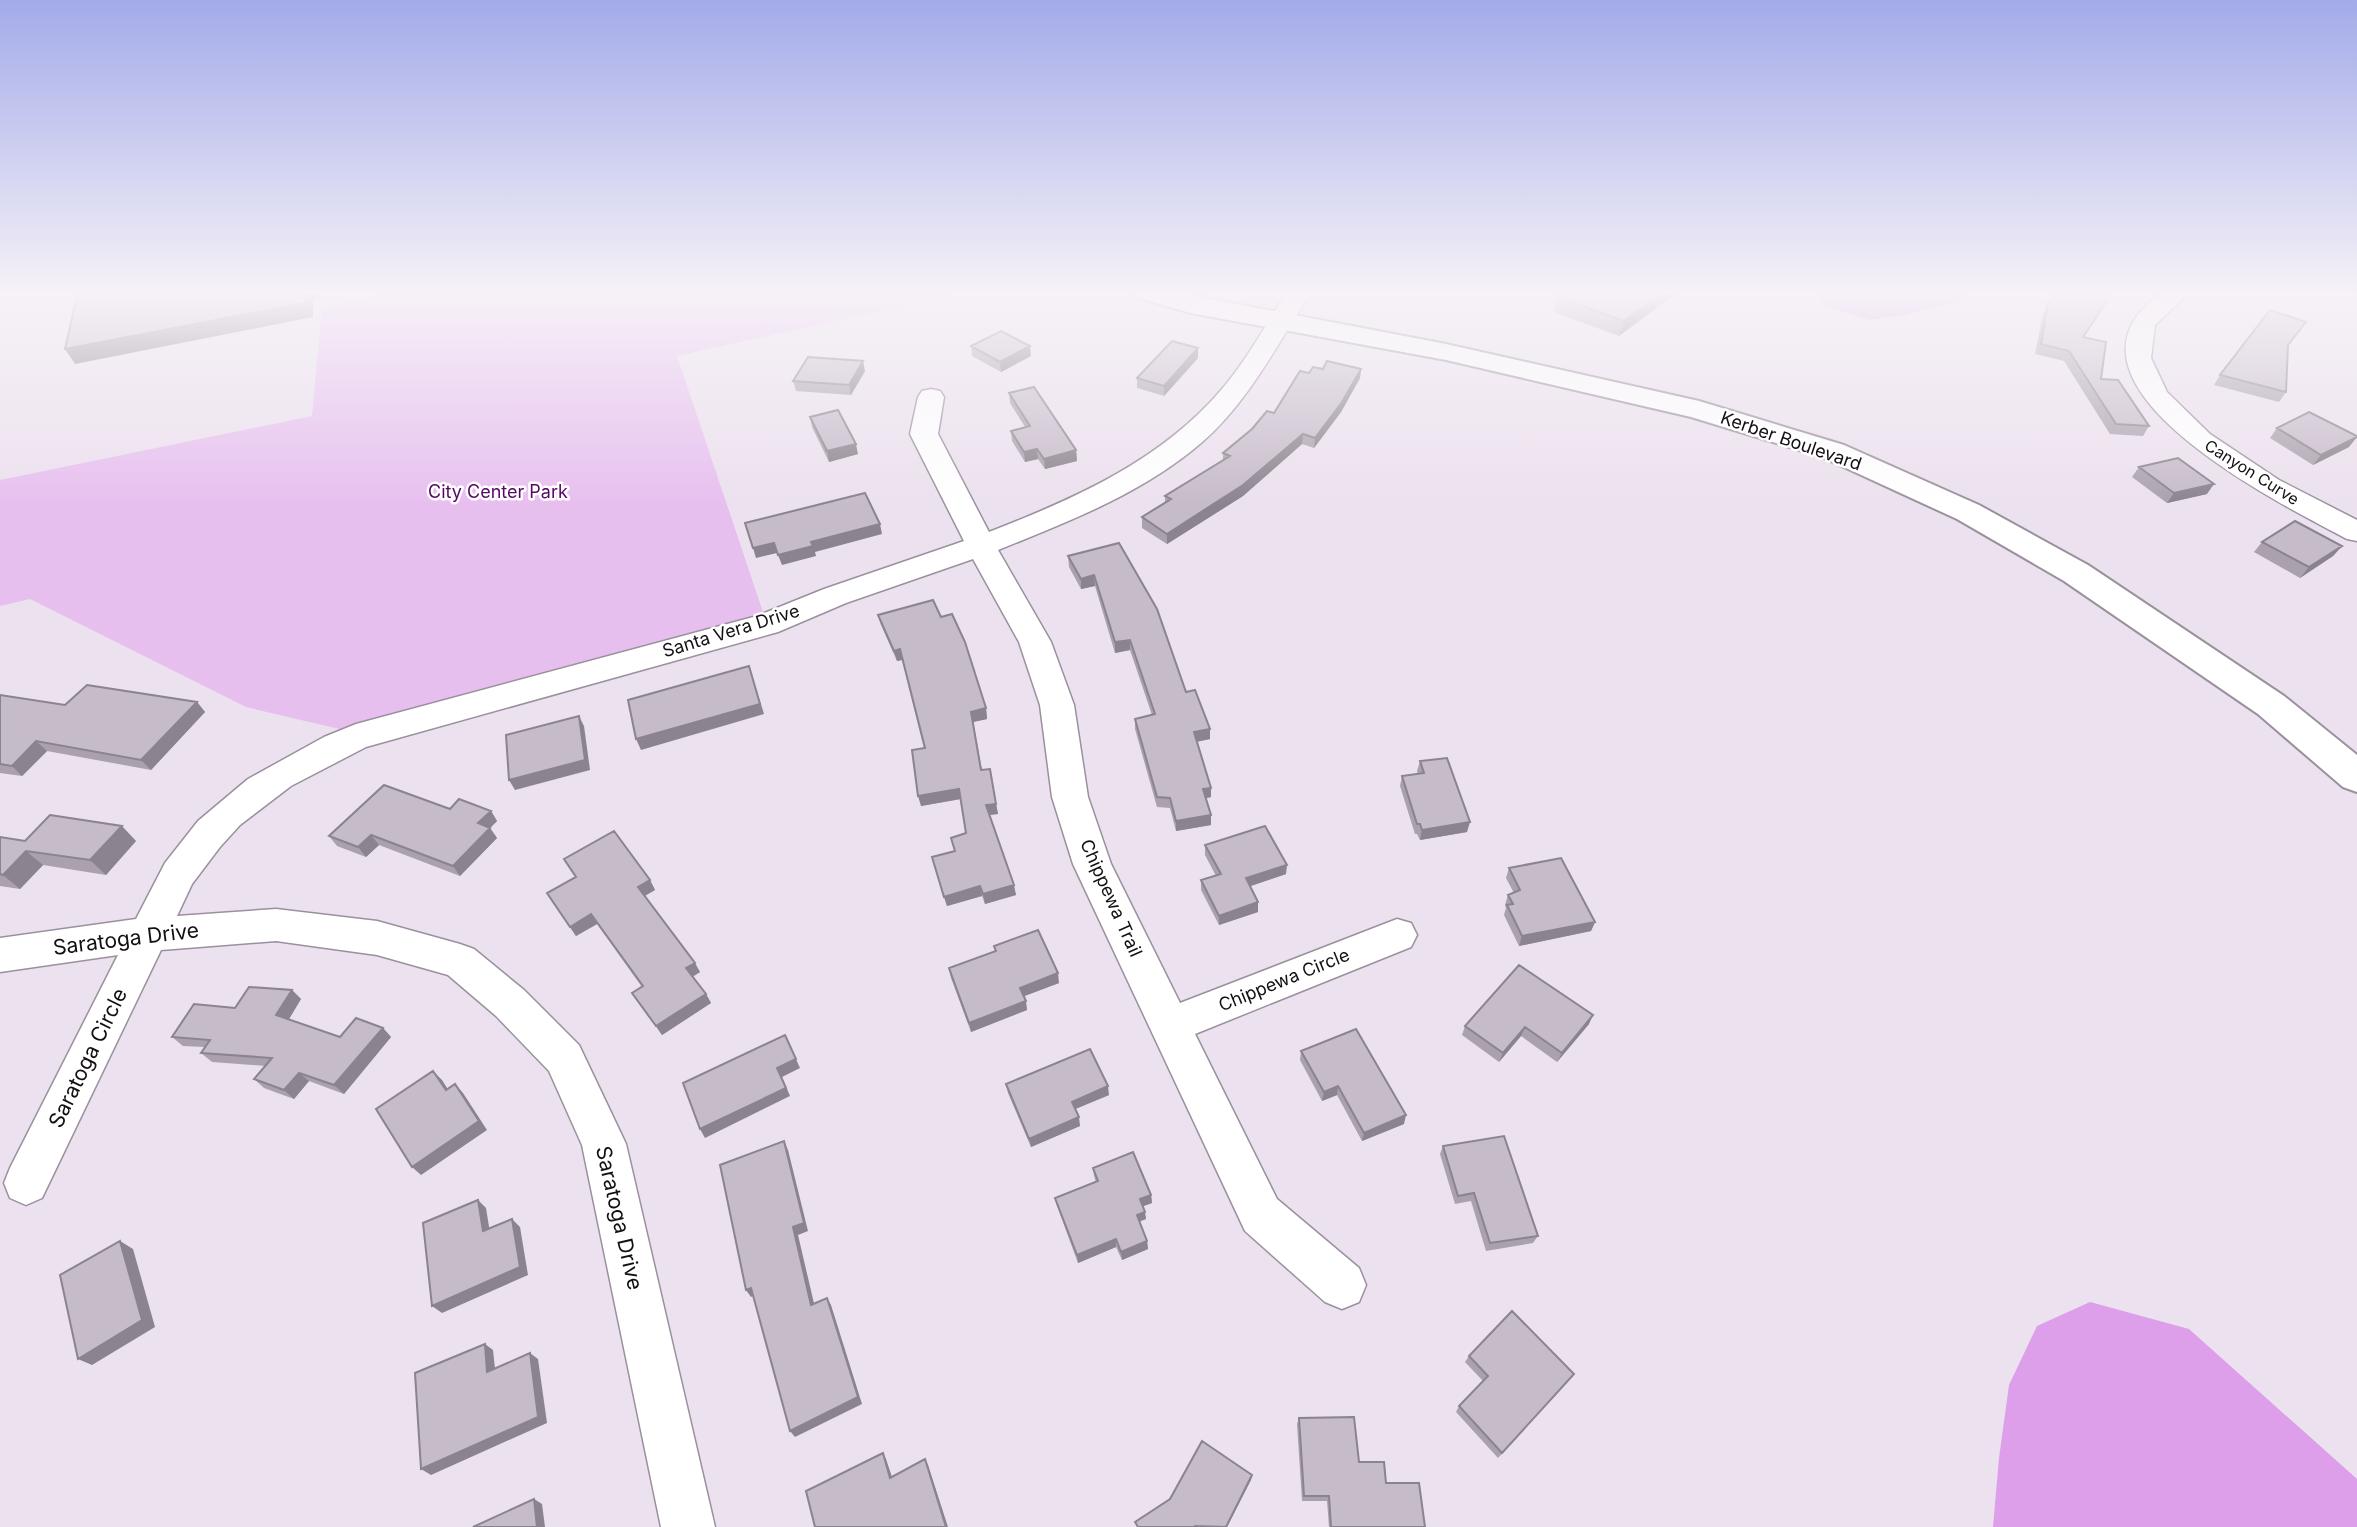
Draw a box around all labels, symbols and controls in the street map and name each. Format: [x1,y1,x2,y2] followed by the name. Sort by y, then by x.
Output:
[1718,407,1864,474] street label: Kerber Boulevard
[2201,435,2303,509] street label: Canyon Curve
[428,481,568,502] park label: City Center Park
[660,600,802,661] street label: Santa Vera Drive
[1076,836,1147,960] street label: Chippewa Trail
[52,917,200,960] street label: Saratoga Drive
[1215,944,1352,1015] street label: Chippewa Circle
[43,984,132,1132] street label: Saratoga Circle
[591,1143,648,1292] street label: Saratoga Drive

